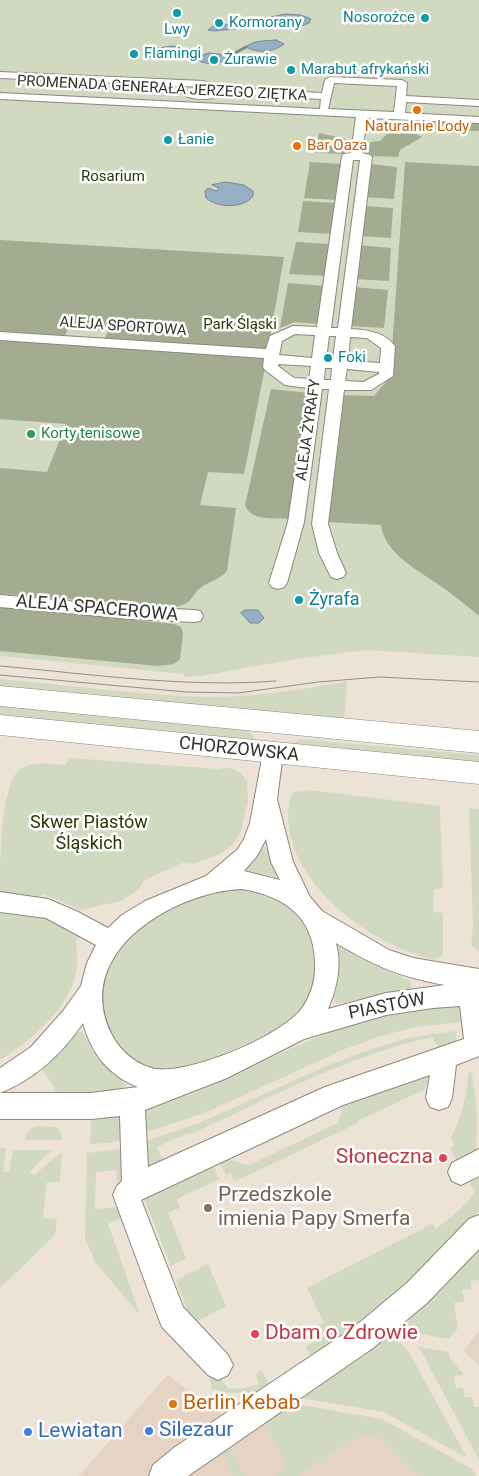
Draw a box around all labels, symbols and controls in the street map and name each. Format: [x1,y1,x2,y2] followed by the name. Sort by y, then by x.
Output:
[171,7,183,19] marker: Lwy
[343,9,415,27] place label: Nosorożce
[419,12,431,24] marker: Nosorożce
[229,14,302,32] place label: Kormorany
[213,17,225,29] marker: Kormorany
[164,21,190,39] place label: Lwy
[144,45,201,63] place label: Flamingi
[128,48,140,60] marker: Flamingi
[224,51,277,69] place label: Żurawie
[208,54,220,66] marker: Żurawie
[301,61,429,79] place label: Marabut afrykański
[285,64,297,76] marker: Marabut afrykański
[16,72,308,106] street label: PROMENADA GENERAŁA JERZEGO ZIĘTKA
[411,104,423,116] marker: Naturalnie Lody
[365,118,469,136] place label: Naturalnie Lody
[178,131,214,149] place label: Łanie
[162,134,174,146] marker: Łanie
[307,137,367,155] place label: Bar Oaza
[291,140,303,152] marker: Bar Oaza
[81,168,145,186] park label: Rosarium
[59,314,187,340] street label: ALEJA SPORTOWA
[203,316,277,334] park label: Park Śląski
[338,349,366,367] place label: Foki
[322,352,334,364] marker: Foki
[293,378,325,482] street label: ALEJA ŻYRAFY
[41,425,140,443] place label: Korty tenisowe
[25,428,37,440] marker: Korty tenisowe
[309,589,360,611] place label: Żyrafa
[15,591,179,627] street label: ALEJA SPACEROWA
[293,594,305,606] marker: Żyrafa
[178,733,300,767] street label: CHORZOWSKA
[30,812,148,854] park label: Skwer Piastów Śląskich
[347,989,427,1025] street label: PIASTÓW
[336,1145,433,1171] place label: Słoneczna
[437,1152,449,1164] marker: Słoneczna
[218,1183,410,1233] place label: Przedszkole imienia Papy Smerfa
[202,1202,214,1214] marker: Przedszkole imienia Papy Smerfa
[265,1321,418,1347] place label: Dbam o Zdrowie
[249,1328,261,1340] marker: Dbam o Zdrowie
[183,1391,300,1417] place label: Berlin Kebab
[167,1398,179,1410] marker: Berlin Kebab
[159,1418,233,1444] place label: Silezaur
[38,1419,123,1445] place label: Lewiatan
[143,1425,155,1437] marker: Silezaur
[22,1426,34,1438] marker: Lewiatan

